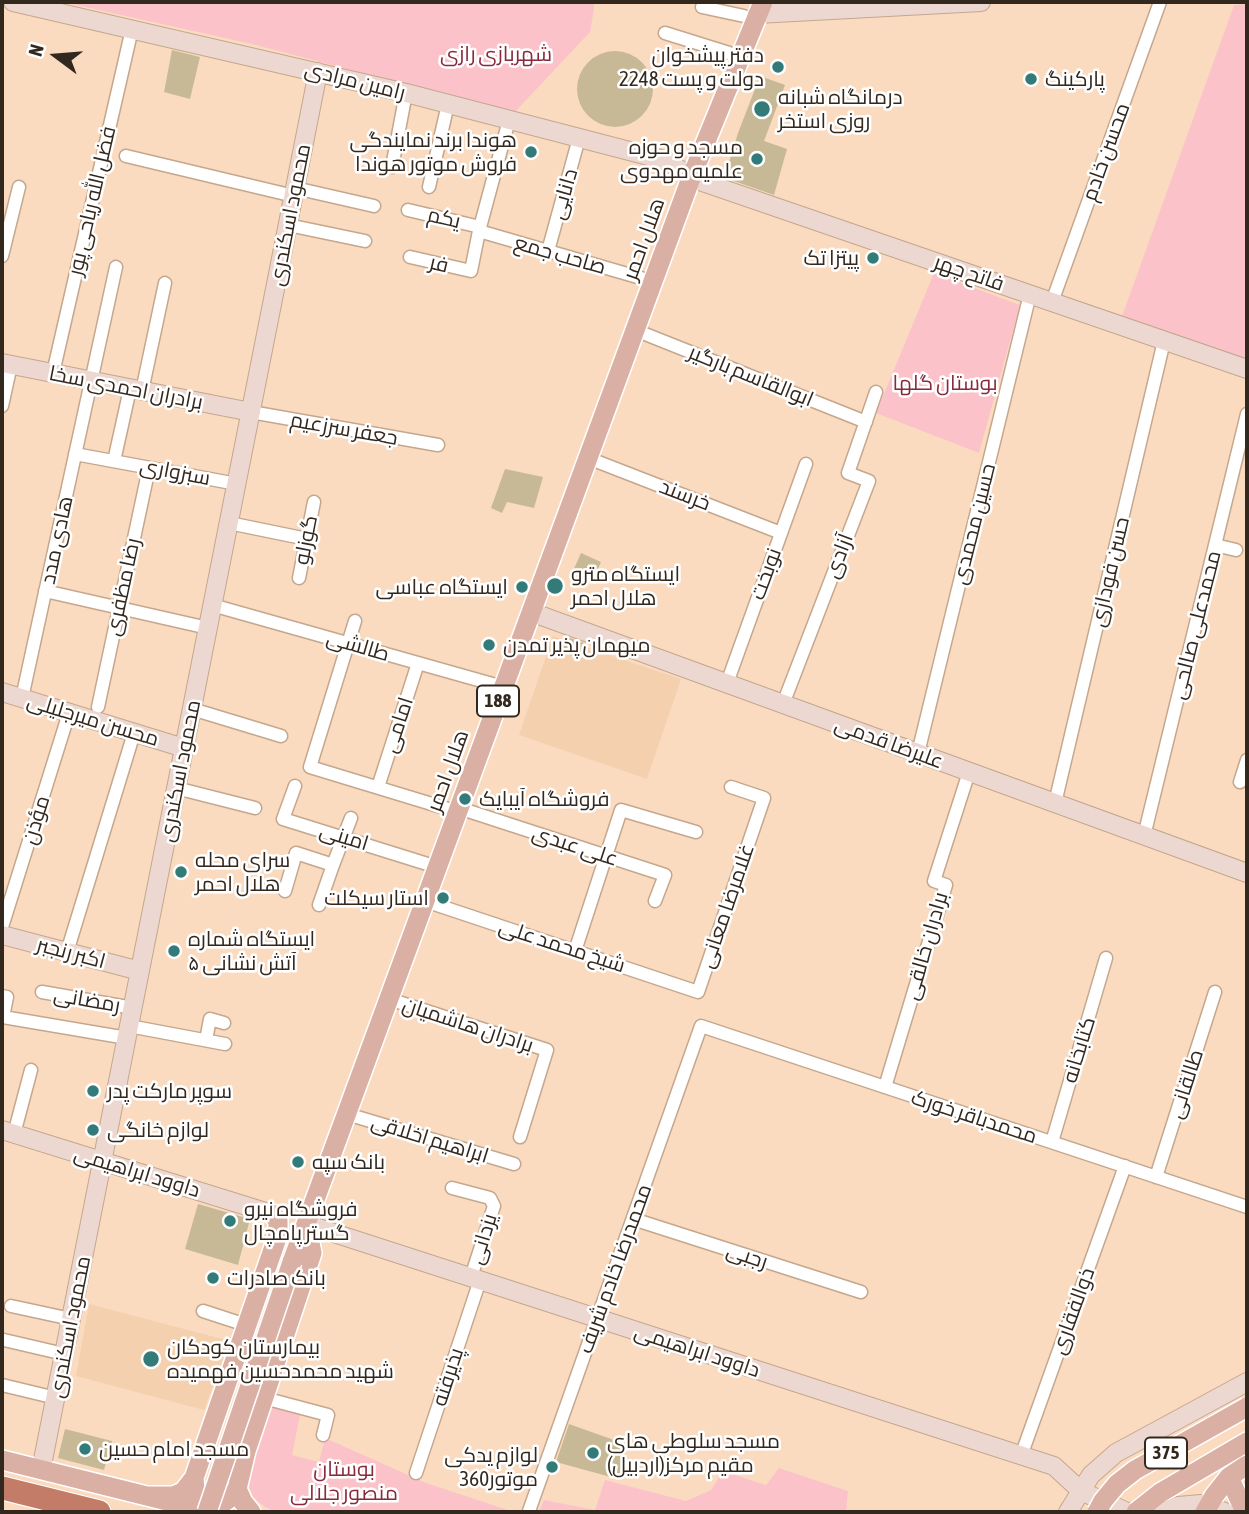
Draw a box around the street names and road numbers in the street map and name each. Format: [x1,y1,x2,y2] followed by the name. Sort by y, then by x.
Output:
[302,56,408,106] street label: رامین مرادی
[1077,100,1135,204] street label: محسن خادم
[63,124,121,278] street label: فضل الله ریاحی پور
[264,142,316,288] street label: محمود اسکندری
[545,166,583,222] street label: دانایی
[618,195,670,283] street label: هلال احمر
[425,202,463,234] street label: یکم
[511,230,609,280] street label: صاحب جمع
[931,249,1007,297] street label: فاتح چهر
[427,250,451,278] street label: فر
[685,340,817,412] street label: ابوالقاسم بارگیر
[47,361,205,415] street label: برادران احمدی سخا
[288,407,400,451] street label: جعفر سرزعیم
[138,453,212,491] street label: سبزواری
[947,461,1001,587] street label: حسین محمدی
[656,474,714,516] street label: خرسند
[35,494,79,586] street label: هادی مدد
[289,513,323,567] street label: گوزلو
[1085,515,1135,629] street label: حسن فودازی
[819,530,859,582] street label: آزادی
[100,536,146,638] street label: رضا مظفری
[745,545,787,603] street label: نوبخت
[1165,548,1227,702] street label: محمدعلی صالحی
[324,625,392,667] street label: طالشی
[477,686,519,716] road number: 188
[24,688,162,752] street label: محسن میرجلیلی
[377,694,419,756] street label: امامی
[154,698,206,844] street label: محمود اسکندری
[831,712,947,774] street label: علیرضا قدمی
[422,727,474,815] street label: هلال احمر
[17,793,55,847] street label: مؤذن
[316,818,372,856] street label: امینی
[529,820,621,872] street label: علی عبدی
[694,841,760,971] street label: غلامرضا معانی
[899,889,953,1003] street label: برادران خالقی
[496,914,628,978] street label: شیخ محمد علی
[34,932,108,974] street label: اکبر رنجبر
[52,982,122,1018] street label: رمضانی
[399,992,537,1058] street label: برادران هاشمیان
[1057,1014,1101,1086] street label: کتابخانه
[1163,1046,1209,1122] street label: طالقانی
[908,1085,1040,1149] street label: محمدباقر خورک
[368,1109,492,1169] street label: ابراهیم اخلاقی
[71,1141,203,1203] street label: داوود ابراهیمی
[573,1181,657,1357] street label: محمدرضا خادم شریف
[463,1211,503,1267] street label: یزدانی
[723,1238,771,1274] street label: رجبی
[44,1254,96,1400] street label: محمود اسکندری
[1046,1264,1100,1358] street label: ذوالفقاری
[631,1319,763,1383] street label: داوود ابراهیمی
[427,1345,469,1409] street label: پذیرفته
[1145,1438,1187,1469] road number: 375

